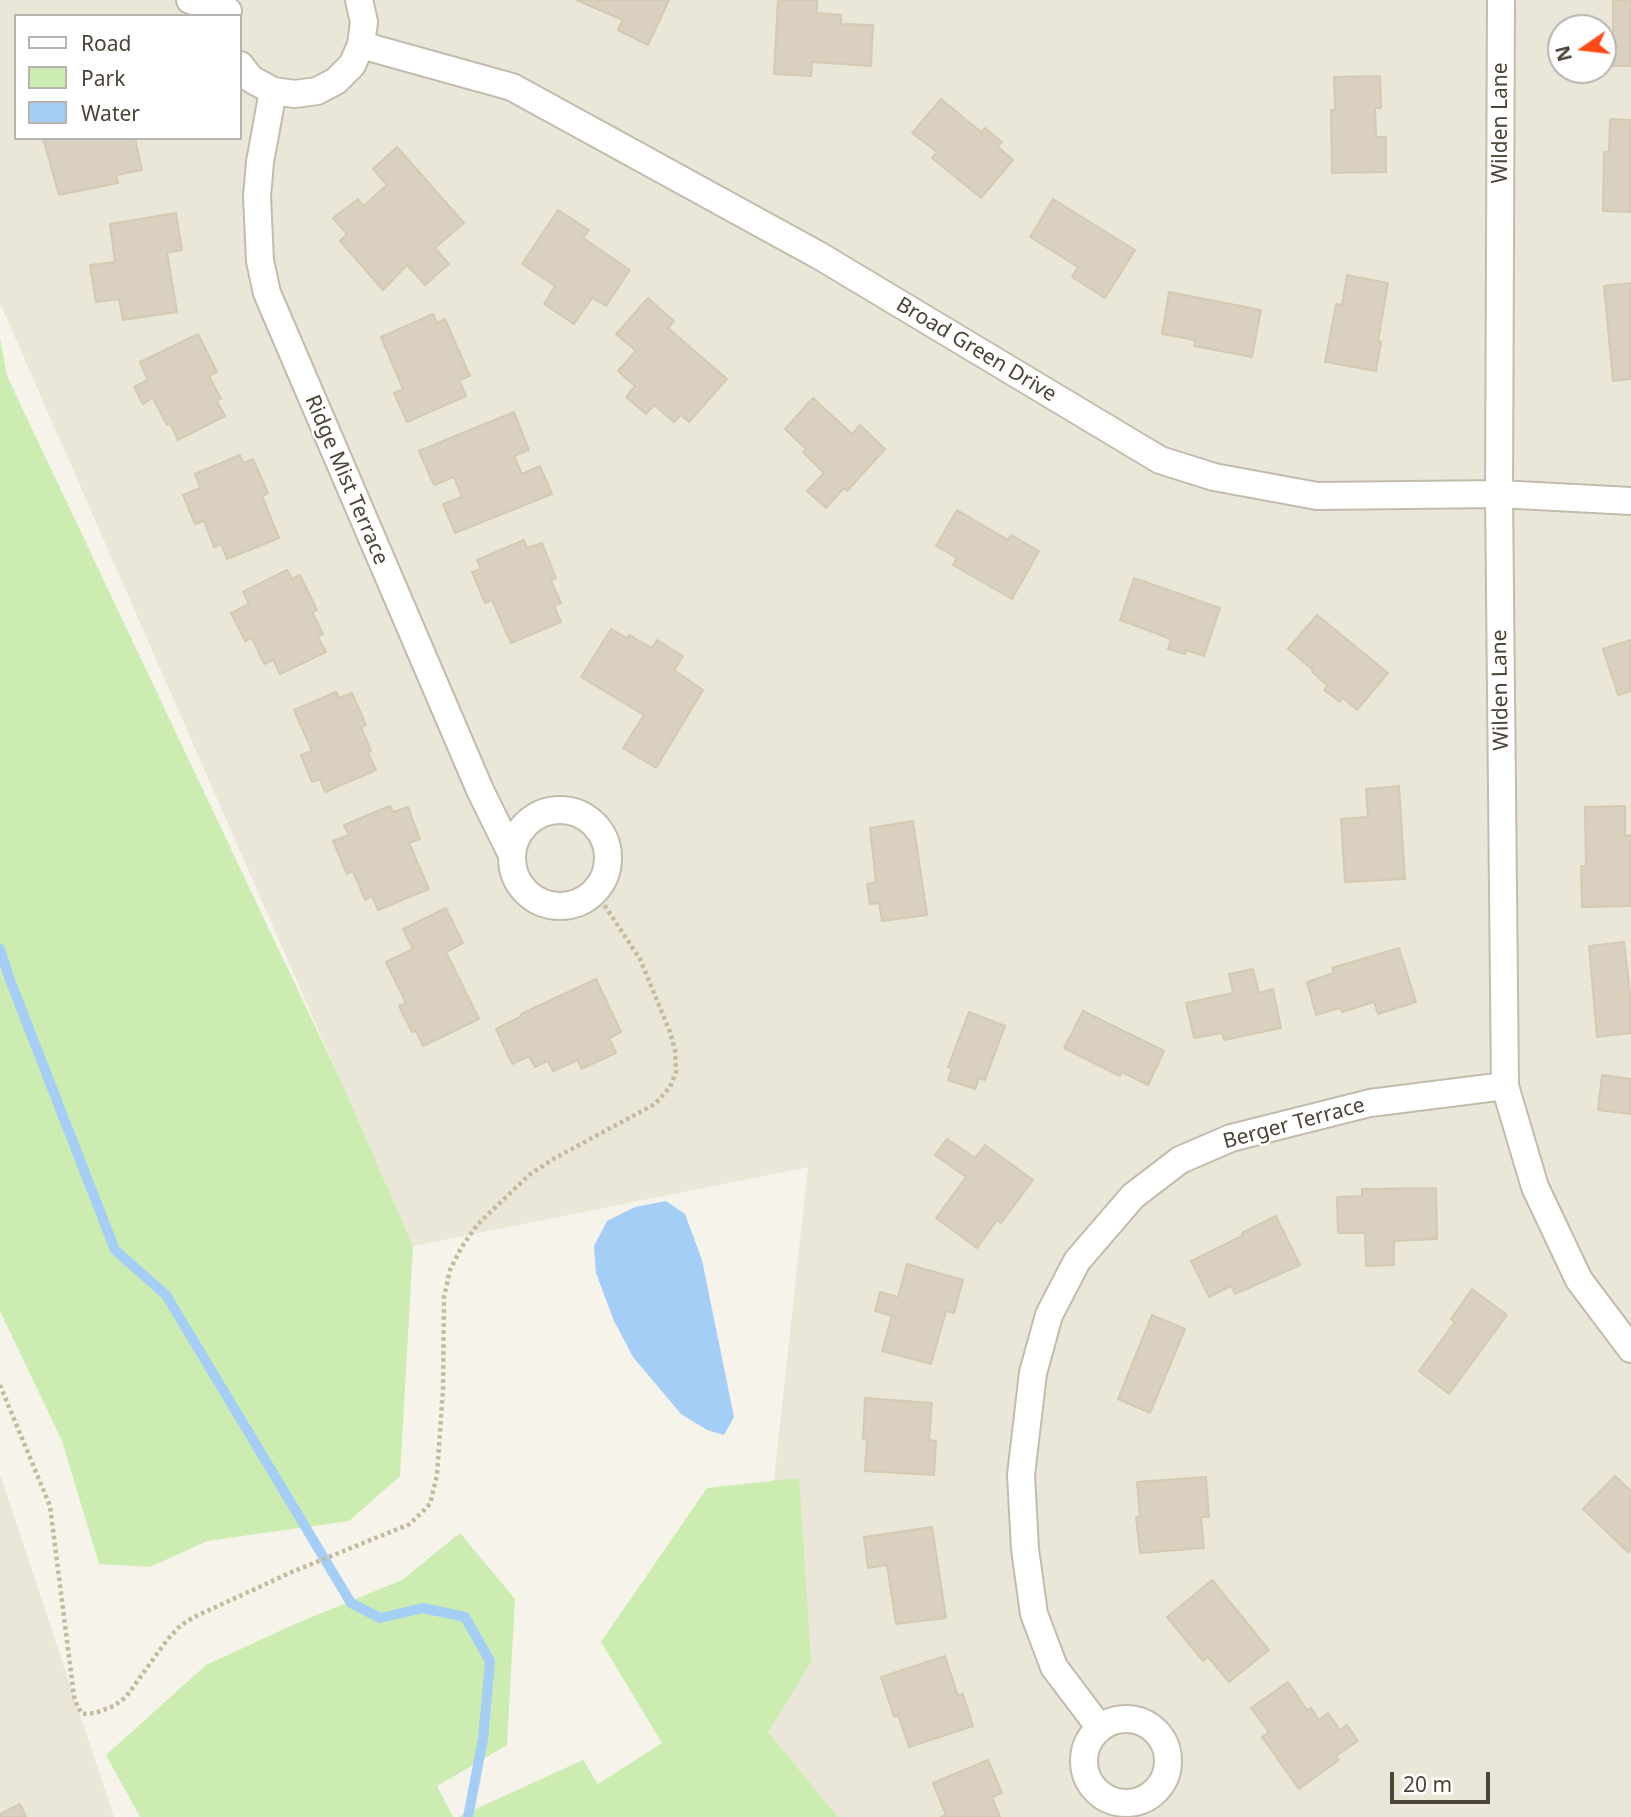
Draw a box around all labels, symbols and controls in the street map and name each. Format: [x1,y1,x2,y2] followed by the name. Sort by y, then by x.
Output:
[14,14,242,140] legend
[1547,14,1617,84] north arrow
[81,29,131,57] text: Road
[1549,43,1578,64] text: N
[1488,62,1514,184] street label: Wilden Lane
[81,64,125,92] text: Park
[81,99,140,127] text: Water
[891,292,1061,408] street label: Broad Green Drive
[299,391,393,569] street label: Ridge Mist Terrace
[1487,629,1515,751] street label: Wilden Lane
[1220,1093,1368,1155] street label: Berger Terrace
[1393,1758,1493,1802] scale bar
[1403,1770,1452,1798] text: 20 m

